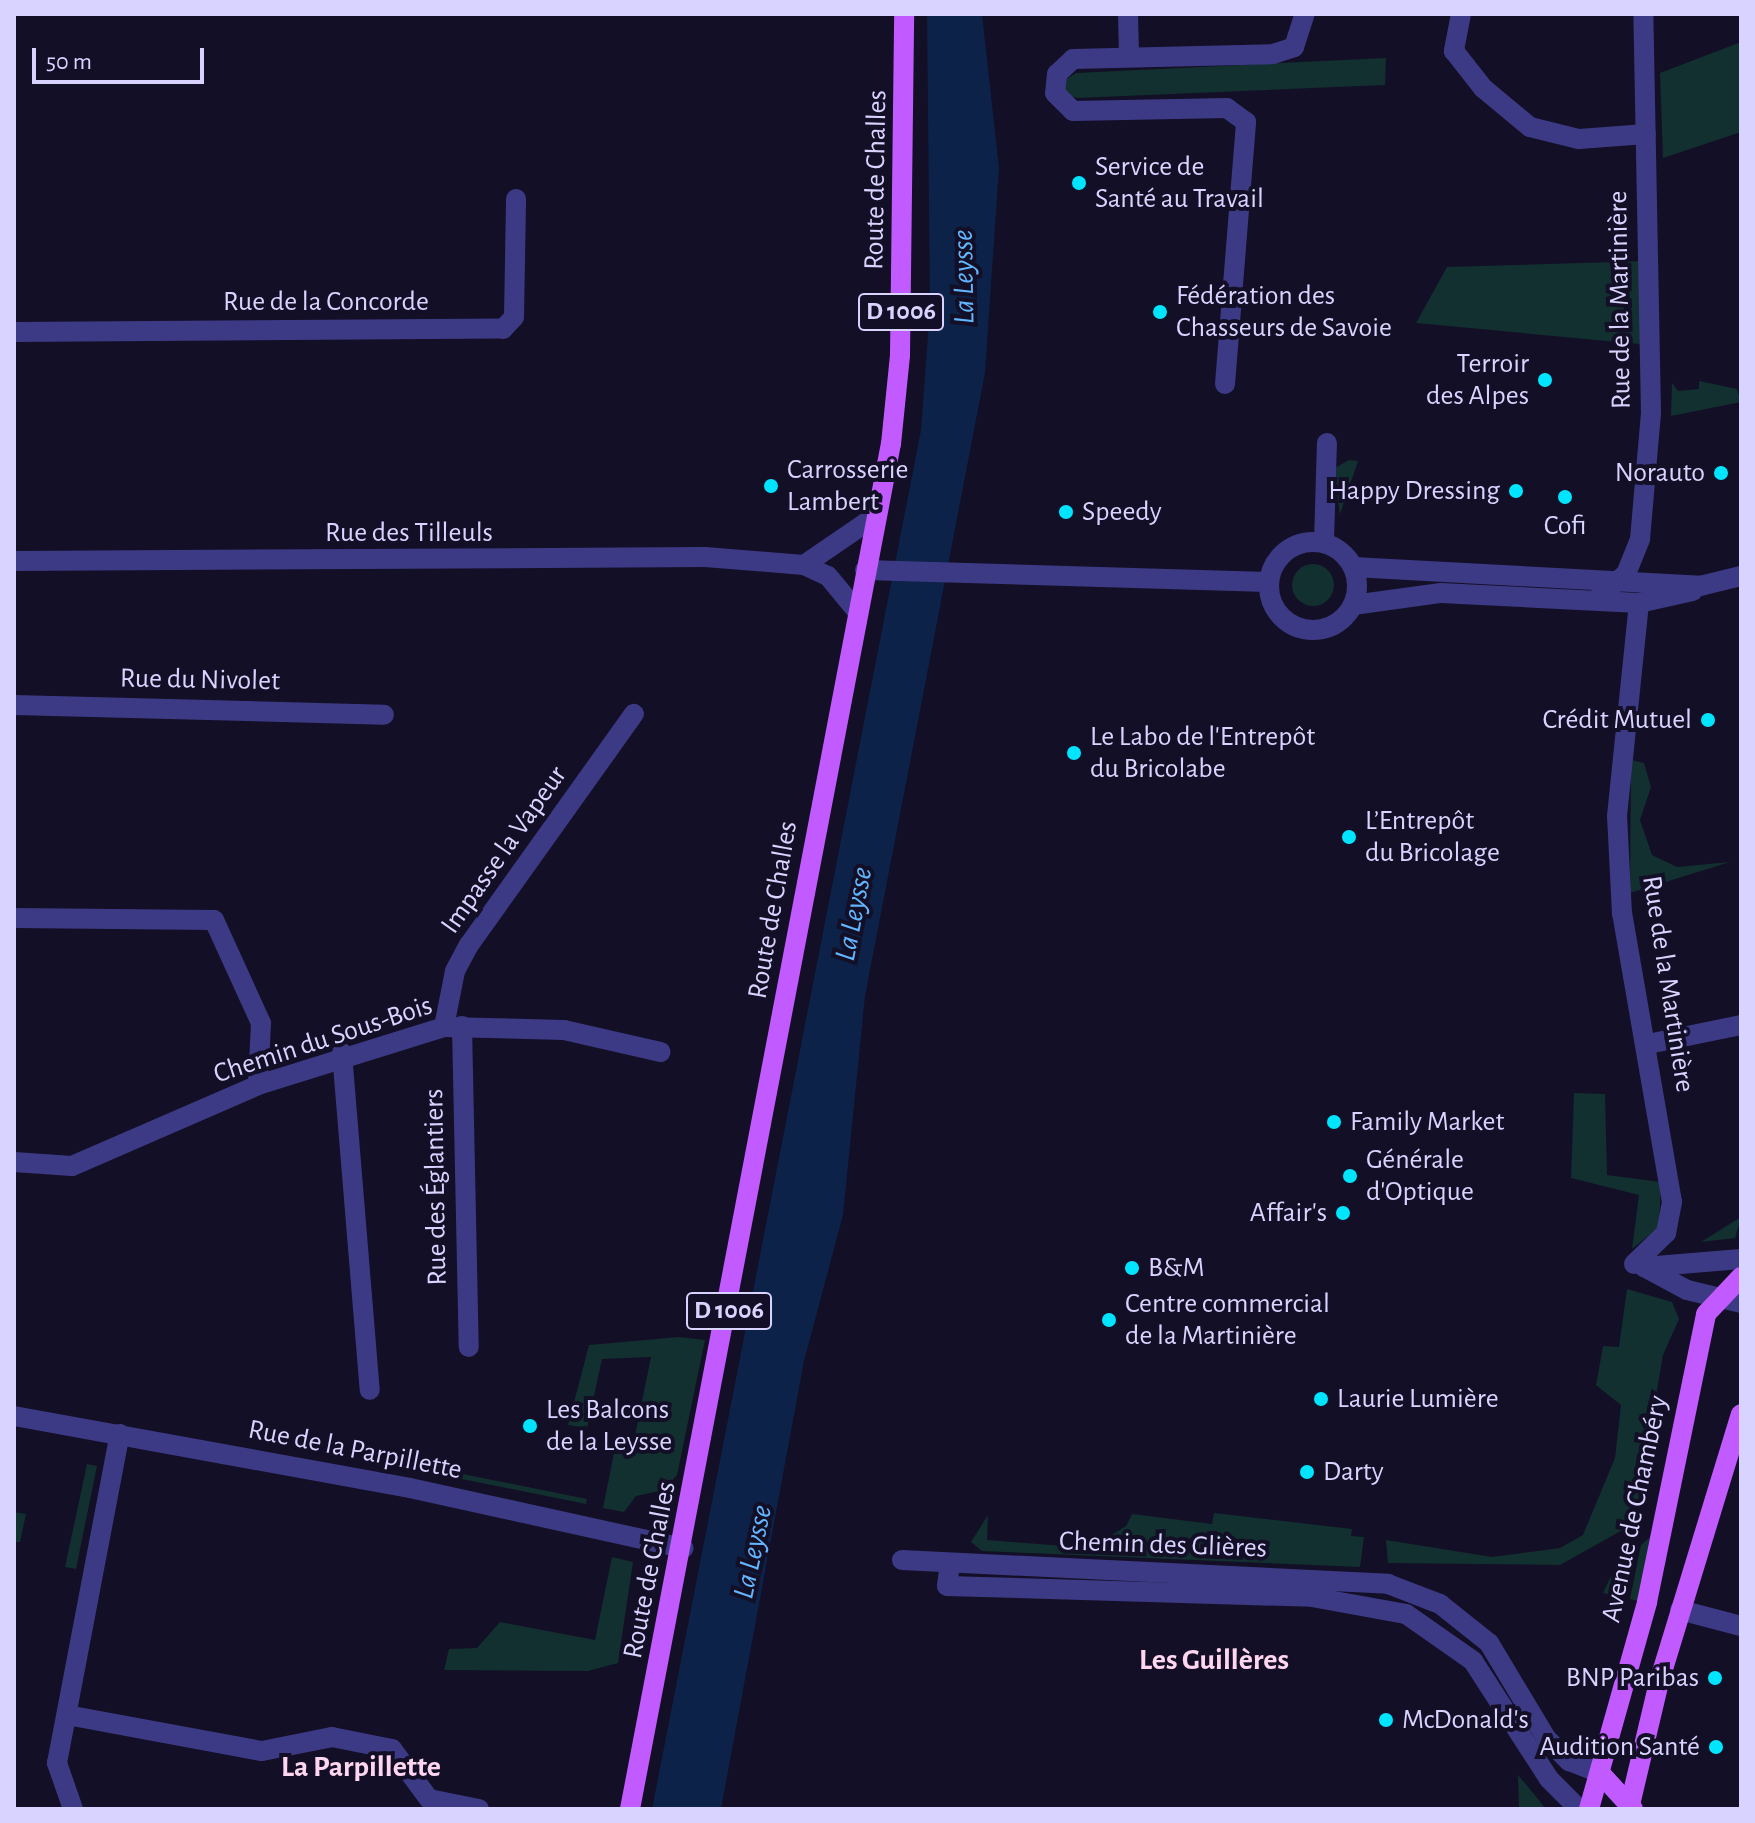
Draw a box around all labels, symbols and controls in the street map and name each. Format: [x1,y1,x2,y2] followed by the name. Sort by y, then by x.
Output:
[36,32,208,82] scale bar
[46,50,92,74] text: 50 m
[858,90,894,270] street label: Route de Challes
[1095,150,1264,216] place label: Service de Santé au Travail
[1070,174,1088,192] marker: Service de Santé au Travail
[1601,190,1639,410] street label: Rue de la Martinière
[945,229,983,325] water label: La Leysse
[1176,279,1392,345] place label: Fédération des Chasseurs de Savoie
[223,285,429,319] street label: Rue de la Concorde
[857,290,945,334] road number: D 1006
[1151,303,1169,321] marker: Fédération des Chasseurs de Savoie
[1426,347,1529,413] place label: Terroir des Alpes
[1536,371,1554,389] marker: Terroir des Alpes
[787,453,908,519] place label: Carrosserie Lambert
[1615,456,1705,490] place label: Norauto
[1712,464,1730,482] marker: Norauto
[1328,474,1500,508] place label: Happy Dressing
[762,477,780,495] marker: Carrosserie Lambert
[1507,482,1525,500] marker: Happy Dressing
[1556,488,1574,506] marker: Cofi
[1082,495,1162,529] place label: Speedy
[1057,503,1075,521] marker: Speedy
[1544,509,1586,543] place label: Cofi
[325,516,493,550] street label: Rue des Tilleuls
[120,662,280,698] street label: Rue du Nivolet
[1542,703,1692,737] place label: Crédit Mutuel
[1699,711,1717,729] marker: Crédit Mutuel
[1090,720,1315,786] place label: Le Labo de l'Entrepôt du Bricolabe
[1065,744,1083,762] marker: Le Labo de l'Entrepôt du Bricolabe
[434,760,574,940] street label: Impasse la Vapeur
[1365,804,1500,870] place label: L’Entrepôt du Bricolage
[741,819,805,1001] street label: Route de Challes
[1340,828,1358,846] marker: L’Entrepôt du Bricolage
[827,864,881,964] water label: La Leysse
[1634,873,1702,1095] street label: Rue de la Martinière
[209,989,437,1091] street label: Chemin du Sous-Bois
[417,1088,455,1286] street label: Rue des Églantiers
[1350,1105,1504,1139] place label: Family Market
[1325,1113,1343,1131] marker: Family Market
[1366,1143,1474,1209] place label: Générale d'Optique
[1341,1167,1359,1185] marker: Générale d'Optique
[1250,1196,1327,1230] place label: Affair's
[1334,1204,1352,1222] marker: Affair's
[1148,1251,1205,1285] place label: B&M
[1123,1259,1141,1277] marker: B&M
[1125,1287,1330,1353] place label: Centre commercial de la Martinière
[685,1289,773,1333] road number: D 1006
[1100,1311,1118,1329] marker: Centre commercial de la Martinière
[1337,1382,1499,1416] place label: Laurie Lumière
[1312,1390,1330,1408] marker: Laurie Lumière
[1595,1392,1675,1626] street label: Avenue de Chambéry
[546,1393,672,1459] place label: Les Balcons de la Leysse
[245,1413,465,1487] street label: Rue de la Parpillette
[521,1417,539,1435] marker: Les Balcons de la Leysse
[1323,1455,1384,1489] place label: Darty
[1298,1463,1316,1481] marker: Darty
[616,1479,684,1661] street label: Route de Challes
[726,1502,780,1602] water label: La Leysse
[1058,1525,1268,1565] street label: Chemin des Glières
[1139,1642,1289,1678] district label: Les Guillères
[1566,1661,1699,1695] place label: BNP Paribas
[1706,1669,1724,1687] marker: BNP Paribas
[1402,1703,1529,1737] place label: McDonald's
[1377,1711,1395,1729] marker: McDonald's
[1539,1730,1700,1764] place label: Audition Santé
[1707,1738,1725,1756] marker: Audition Santé
[281,1749,441,1785] district label: La Parpillette

